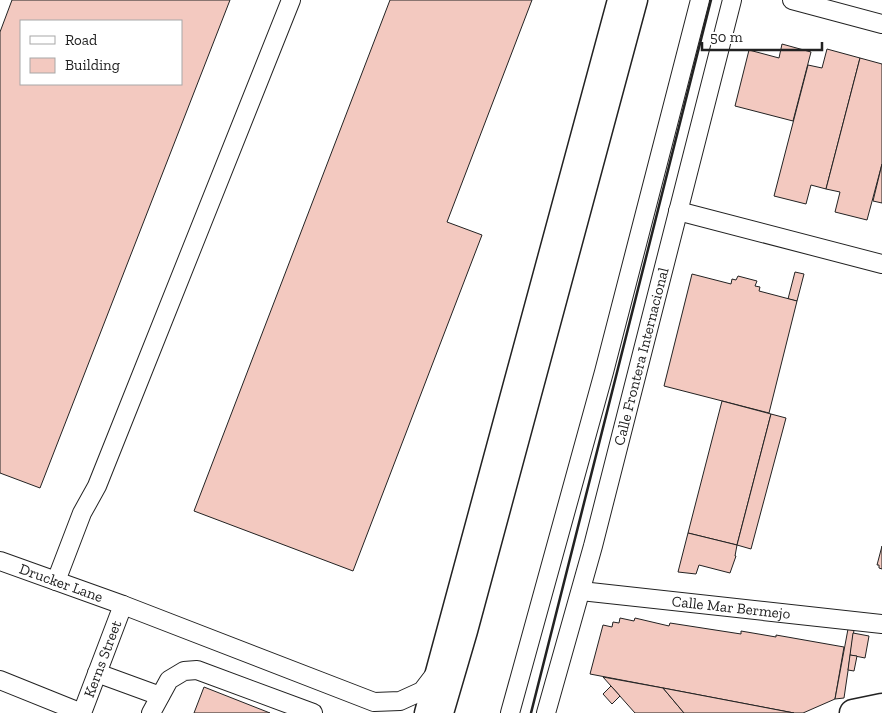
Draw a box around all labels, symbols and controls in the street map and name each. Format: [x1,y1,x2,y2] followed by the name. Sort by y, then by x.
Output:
[20,20,182,85] legend
[702,20,822,52] scale bar
[710,28,743,46] text: 50 m
[65,31,98,49] text: Road
[65,56,120,74] text: Building
[610,266,673,447] street label: Calle Frontera Internacional
[17,560,105,606] street label: Drucker Lane
[671,592,792,623] street label: Calle Mar Bermejo
[80,617,126,700] street label: Kerns Street

